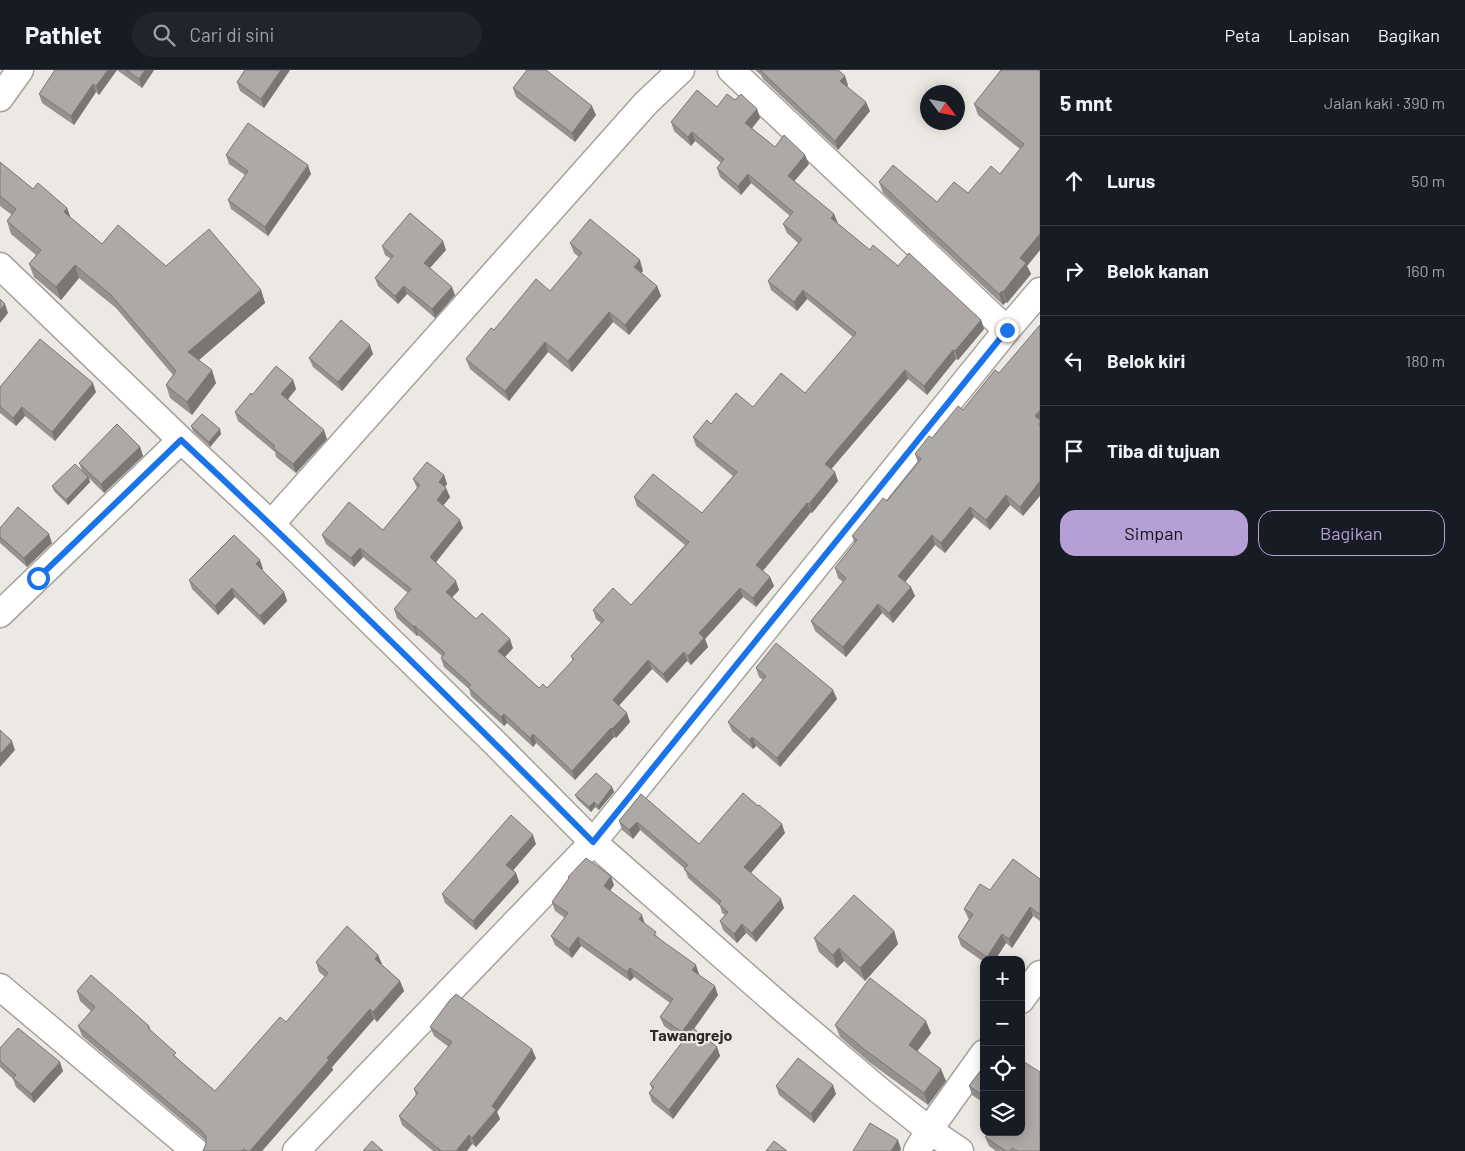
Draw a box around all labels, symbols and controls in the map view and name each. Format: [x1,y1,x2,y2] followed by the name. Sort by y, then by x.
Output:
[132,12,482,57] search box
[25,20,102,49] text: Pathlet
[150,21,178,49] icon: search
[190,23,274,46] text: Cari di sini
[1225,24,1260,46] text: Peta
[1288,24,1350,46] text: Lapisan
[1378,24,1440,46] text: Bagikan
[920,85,965,130] north arrow
[1060,90,1113,115] text: 5 mnt
[1324,93,1445,112] text: Jalan kaki · 390 m
[1060,167,1088,195] icon: ahead
[1107,169,1155,192] text: Lurus
[1411,171,1445,190] text: 50 m
[1060,257,1088,285] icon: right
[1107,259,1209,282] text: Belok kanan
[1406,261,1445,280] text: 160 m
[996,319,1019,342] route end
[1060,347,1088,375] icon: left
[1107,349,1185,372] text: Belok kiri
[1406,351,1445,370] text: 180 m
[1060,437,1088,465] icon: arrive
[1107,439,1220,462] text: Tiba di tujuan
[1060,510,1248,556] button: Simpan
[1258,510,1445,556] button: Bagikan
[27,567,50,590] route start
[980,956,1025,1136] map controls
[980,956,1025,1001] button: +
[980,1001,1025,1046] button: −
[650,1025,732,1044] district label: Tawangrejo
[980,1046,1025,1091] button: locate
[980,1091,1025,1136] button: layers

